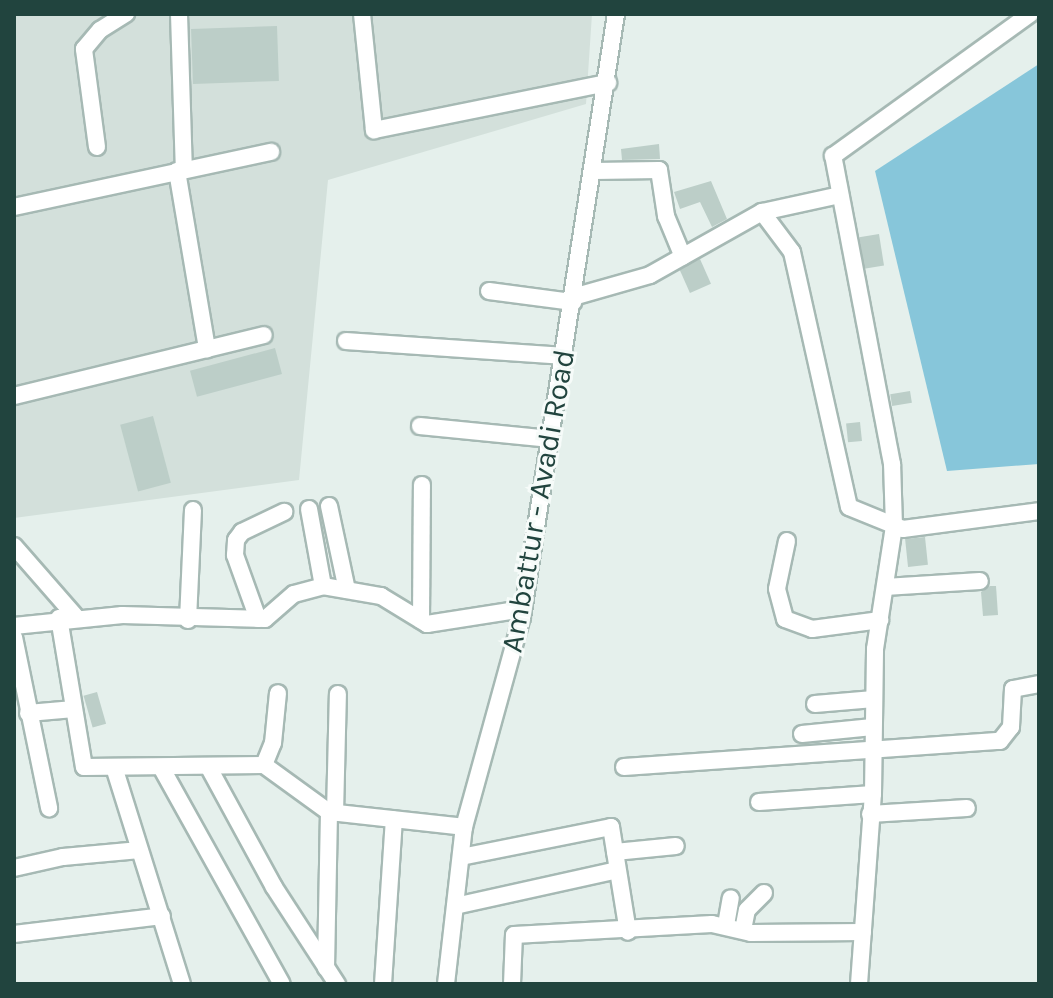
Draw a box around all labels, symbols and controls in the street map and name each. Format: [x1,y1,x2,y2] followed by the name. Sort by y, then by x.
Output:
[494,347,582,655] street label: Ambattur - Avadi Road

